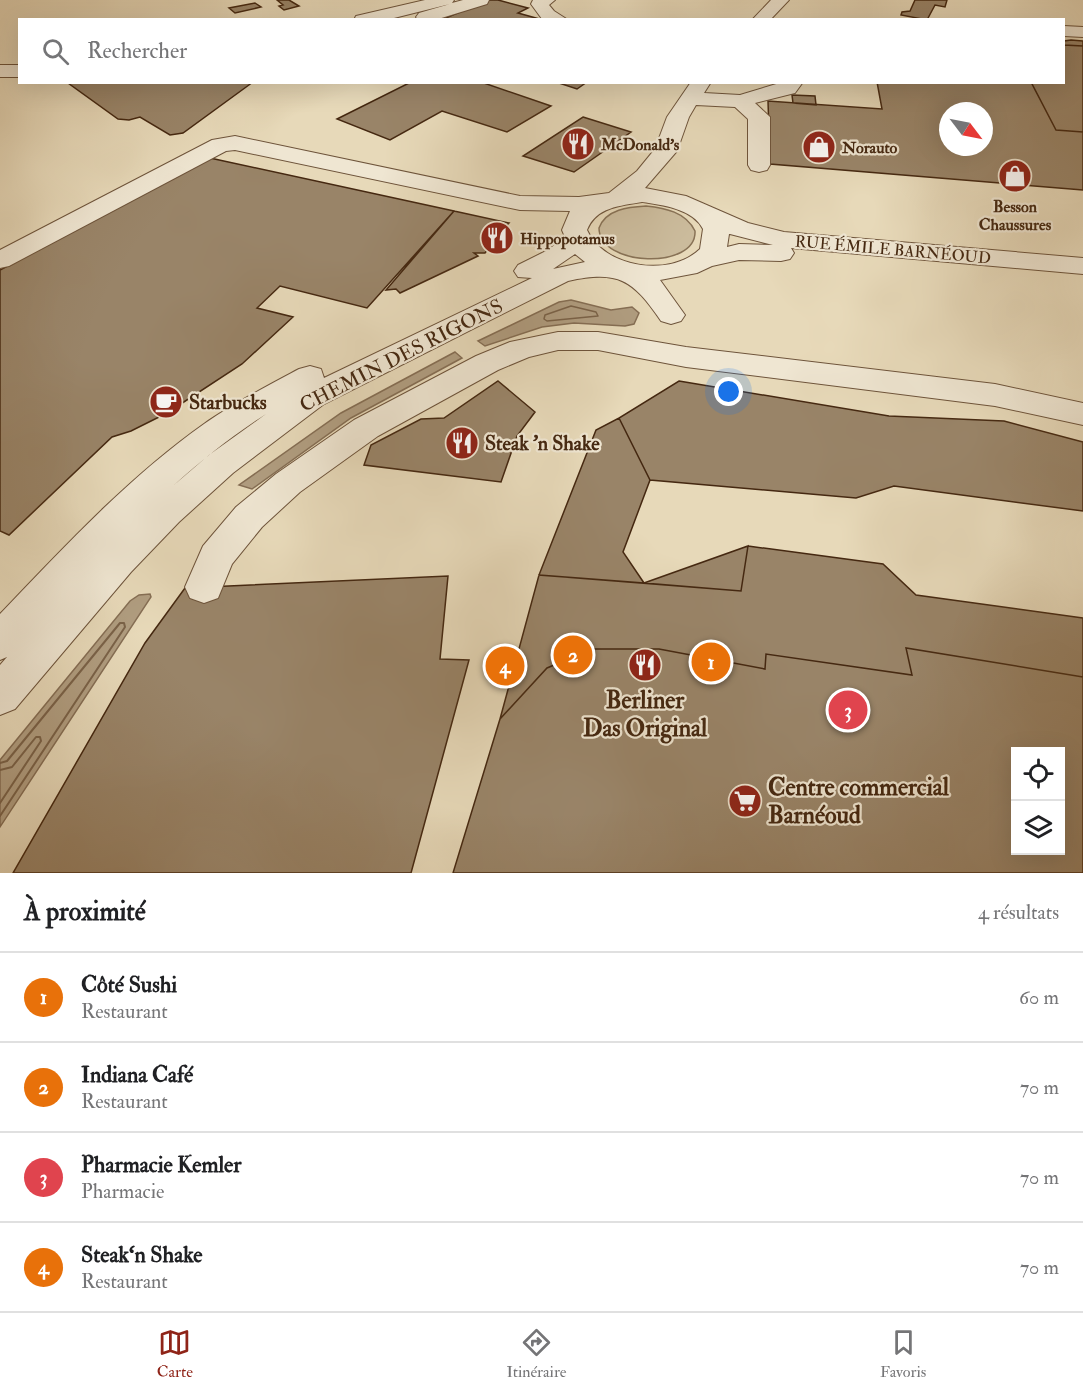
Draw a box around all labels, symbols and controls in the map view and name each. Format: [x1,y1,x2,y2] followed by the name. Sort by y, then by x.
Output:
[18,18,1065,84] search box
[39,35,72,68] icon: search
[87,37,187,65] text: Rechercher
[939,102,993,156] north arrow
[560,126,596,162] restaurant icon: McDonald's
[801,129,837,165] shop icon: Norauto
[600,135,680,155] place label: McDonald's
[841,138,898,158] place label: Norauto
[997,158,1033,194] shop icon: Besson Chaussures
[979,197,1052,235] place label: Besson Chaussures
[479,220,515,256] restaurant icon: Hippopotamus
[520,229,615,250] place label: Hippopotamus
[794,230,992,269] street label: RUE ÉMILE BARNÉOUD
[295,293,507,418] street label: CHEMIN DES RIGONS
[714,377,743,406] your location
[148,384,184,420] cafe icon: Starbucks
[189,390,267,415] place label: Starbucks
[444,425,480,461] restaurant icon: Steak 'n Shake
[485,431,600,456] place label: Steak 'n Shake
[554,632,592,678] pin: 2
[692,640,730,684] pin: 1
[486,644,524,688] pin: 4
[627,647,663,683] restaurant icon: Berliner Das Original
[583,685,708,744] place label: Berliner Das Original
[828,688,868,732] pin: 3
[1011,747,1065,855] map controls
[1011,747,1065,801] button: locate
[768,772,950,831] place label: Centre commercial Barnéoud
[727,783,763,819] supermarket icon: Centre commercial Barnéoud
[1011,801,1065,855] button: layers
[24,896,146,928] text: À proximité
[978,900,1059,925] text: 4 résultats
[81,971,177,999] text: Côté Sushi
[40,985,47,1010] text: 1
[1019,985,1059,1010] text: 60 m
[81,999,168,1024] text: Restaurant
[81,1061,193,1089] text: Indiana Café
[38,1075,49,1100] text: 2
[1020,1075,1059,1100] text: 70 m
[81,1089,168,1114] text: Restaurant
[81,1151,242,1179] text: Pharmacie Kemler
[40,1165,47,1190] text: 3
[1020,1165,1059,1190] text: 70 m
[81,1179,164,1204] text: Pharmacie
[81,1241,203,1269] text: Steak‘n Shake
[38,1255,49,1280] text: 4
[1020,1255,1059,1280] text: 70 m
[81,1269,168,1294] text: Restaurant
[157,1326,193,1382] tab: Carte
[506,1326,566,1382] tab: Itinéraire
[880,1326,926,1382] tab: Favoris

